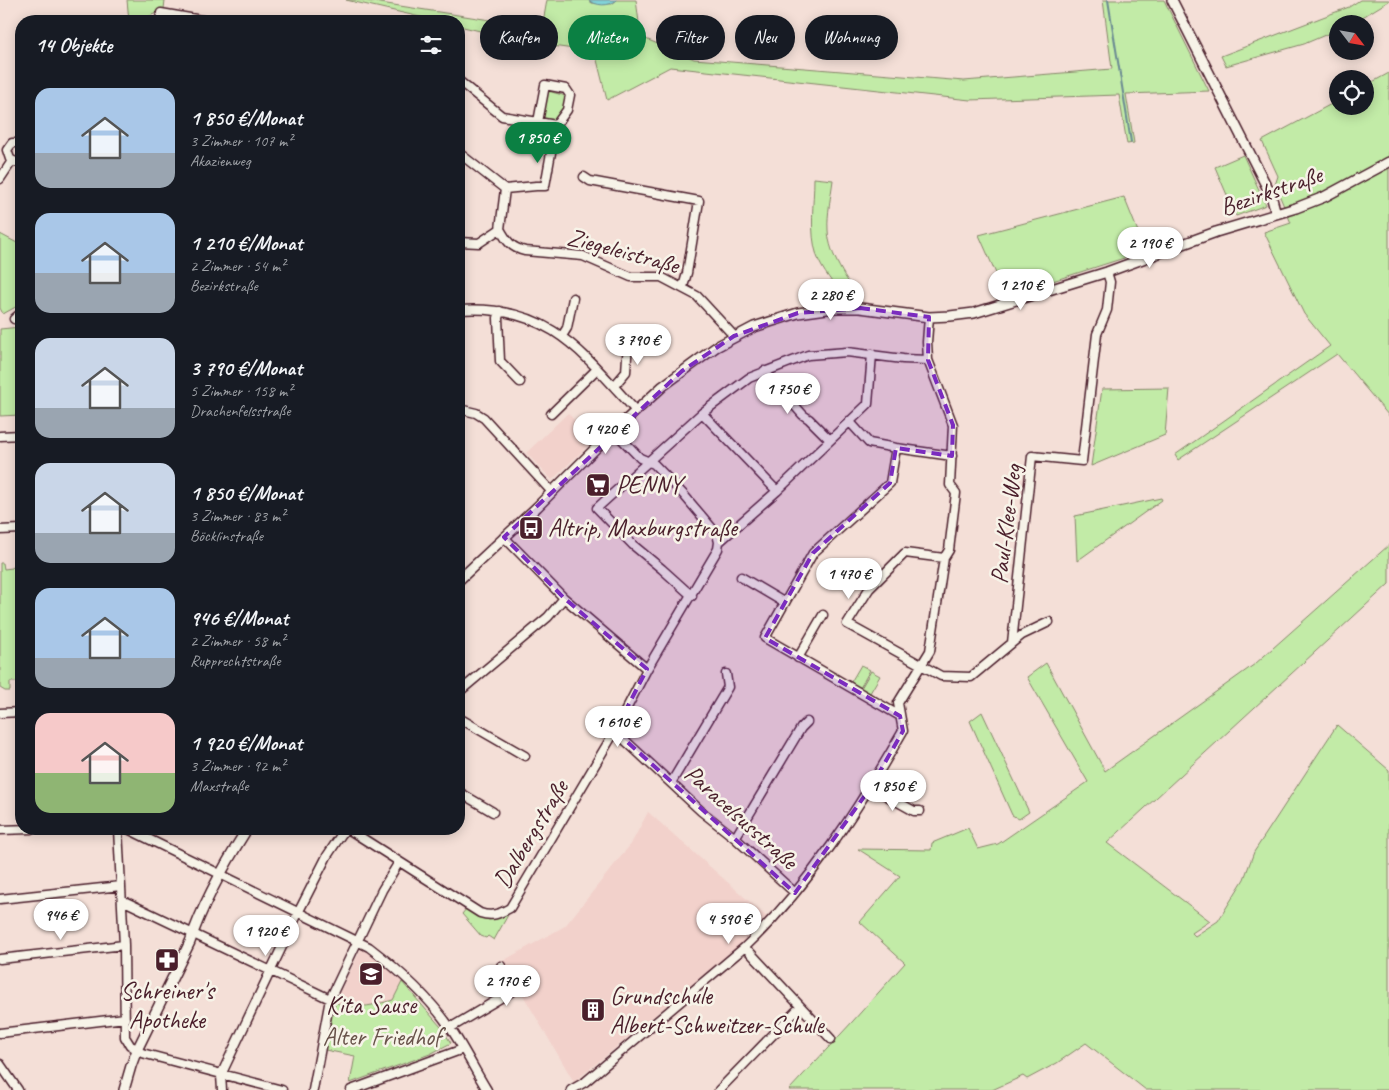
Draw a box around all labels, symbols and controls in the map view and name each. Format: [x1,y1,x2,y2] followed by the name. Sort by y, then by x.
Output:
[480,15,558,60] chip: Kaufen
[568,15,646,60] chip: Mieten
[656,15,725,60] chip: Filter
[735,15,795,60] chip: Neu
[805,15,898,60] chip: Wohnung
[1329,15,1374,60] north arrow
[1329,15,1374,115] map controls
[417,31,445,59] icon: filters
[35,32,112,58] text: 14 Objekte
[1329,70,1374,115] button: locate
[190,105,302,131] text: 1 850 €/Monat
[75,108,135,168] icon: home
[492,121,584,164] pin: 1 850 €
[516,128,560,148] text: 1 850 €
[190,131,292,151] text: 3 Zimmer · 107 m²
[190,151,250,171] text: Akazienweg
[1216,158,1328,223] street label: Bezirkstraße
[564,221,684,282] street label: Ziegeleistraße
[1104,226,1196,269] pin: 2 190 €
[190,230,302,256] text: 1 210 €/Monat
[75,233,135,293] icon: home
[1128,233,1172,253] text: 2 190 €
[190,256,285,276] text: 2 Zimmer · 54 m²
[975,268,1067,311] pin: 1 210 €
[999,275,1043,295] text: 1 210 €
[190,276,258,296] text: Bezirkstraße
[785,278,877,321] pin: 2 280 €
[809,285,853,305] text: 2 280 €
[592,324,684,366] pin: 3 790 €
[616,330,660,350] text: 3 790 €
[190,355,302,381] text: 3 790 €/Monat
[75,358,135,418] icon: home
[742,372,834,415] pin: 1 750 €
[766,379,810,399] text: 1 750 €
[190,381,292,401] text: 5 Zimmer · 158 m²
[190,401,290,421] text: Drachenfelsstraße
[560,412,652,455] pin: 1 420 €
[584,419,628,439] text: 1 420 €
[983,462,1029,585] street label: Paul-Klee-Weg
[616,469,686,501] place label: PENNY
[585,472,611,498] supermarket icon: PENNY
[190,480,302,506] text: 1 850 €/Monat
[75,483,135,543] icon: home
[190,506,285,526] text: 3 Zimmer · 83 m²
[548,512,739,544] place label: Altrip, Maxburgstraße
[518,515,544,541] bus stop icon: Altrip, Maxburgstraße
[190,526,263,546] text: Böcklinstraße
[803,558,895,600] pin: 1 470 €
[827,564,871,584] text: 1 470 €
[190,605,288,631] text: 946 €/Monat
[75,608,135,668] icon: home
[190,631,285,651] text: 2 Zimmer · 58 m²
[190,651,280,671] text: Rupprechtstraße
[572,706,664,748] pin: 1 610 €
[596,712,640,732] text: 1 610 €
[190,730,302,756] text: 1 920 €/Monat
[75,733,135,793] icon: home
[190,756,285,776] text: 3 Zimmer · 92 m²
[678,758,806,878] street label: Paracelsusstraße
[847,770,939,812] pin: 1 850 €
[486,772,577,894] street label: Dalbergstraße
[190,776,249,796] text: Maxstraße
[871,776,915,796] text: 1 850 €
[26,898,96,941] pin: 946 €
[683,902,775,945] pin: 4 590 €
[45,905,77,925] text: 946 €
[707,909,751,929] text: 4 590 €
[220,914,312,957] pin: 1 920 €
[244,921,288,941] text: 1 920 €
[154,947,180,973] pharmacy icon: Schreiner's Apotheke
[358,961,384,987] school or university icon: Kita Sause
[461,964,553,1007] pin: 2 170 €
[485,971,529,991] text: 2 170 €
[120,975,216,1036] place label: Schreiner's Apotheke
[610,980,826,1041] place label: Grundschule Albert-Schweitzer-Schule
[326,989,418,1021] place label: Kita Sause
[580,997,606,1023] building icon: Grundschule Albert-Schweitzer-Schule
[323,1021,446,1053] park label: Alter Friedhof

